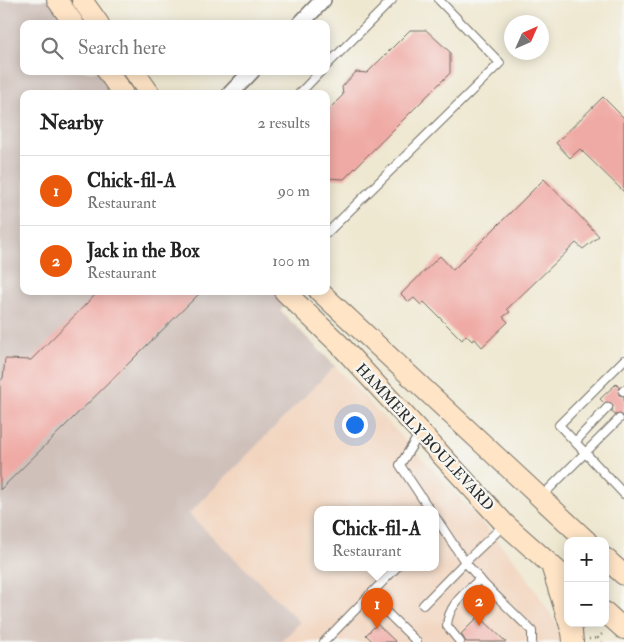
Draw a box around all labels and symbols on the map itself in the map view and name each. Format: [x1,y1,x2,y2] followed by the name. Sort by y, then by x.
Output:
[504,15,549,60] north arrow
[351,360,498,515] street label: HAMMERLY BOULEVARD
[342,412,368,438] your location
[463,585,495,626] pin: 2
[361,588,393,629] pin: 1

